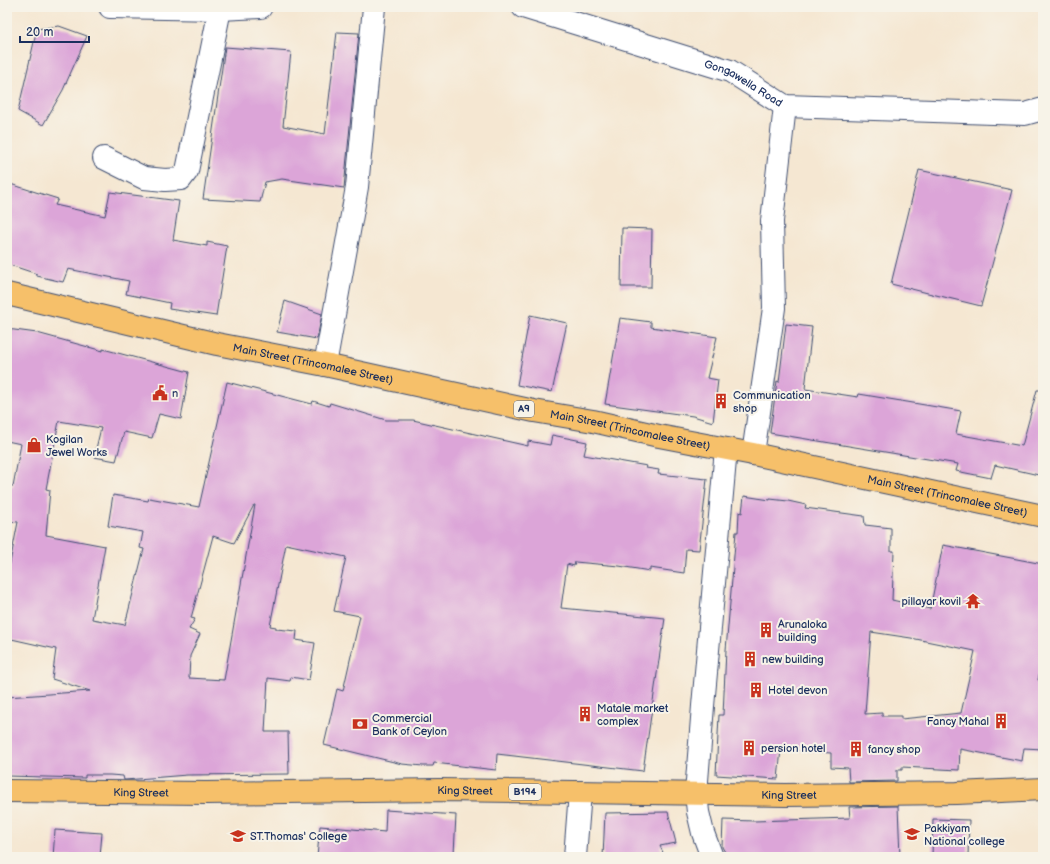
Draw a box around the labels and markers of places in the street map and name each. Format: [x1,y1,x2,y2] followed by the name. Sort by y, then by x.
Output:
[151,384,169,402] public building icon: n
[172,387,178,400] place label: n
[733,389,811,415] place label: Communication shop
[712,392,730,410] building icon: Communication shop
[46,433,108,459] place label: Kogilan Jewel Works
[25,436,43,454] shop icon: Kogilan Jewel Works
[964,592,982,610] temple icon: pillayar kovil
[901,595,961,608] place label: pillayar kovil
[778,618,827,644] place label: Arunaloka building
[757,621,775,639] building icon: Arunaloka building
[741,650,759,668] building icon: new building
[762,653,824,666] place label: new building
[747,681,765,699] building icon: Hotel devon
[768,684,828,697] place label: Hotel devon
[597,702,669,728] place label: Matale market complex
[576,705,594,723] building icon: Matale market complex
[372,712,447,738] place label: Commercial Bank of Ceylon
[992,712,1010,730] building icon: Fancy Mahal
[351,715,369,733] bank icon: Commercial Bank of Ceylon
[927,715,989,728] place label: Fancy Mahal
[740,739,758,757] building icon: persion hotel
[847,740,865,758] building icon: fancy shop
[761,742,826,755] place label: persion hotel
[868,743,921,756] place label: fancy shop
[924,822,1005,848] place label: Pakkiyam National college
[903,825,921,843] school or university icon: Pakkiyam National college
[229,827,247,845] school or university icon: ST.Thomas' College
[250,830,348,843] place label: ST.Thomas' College

